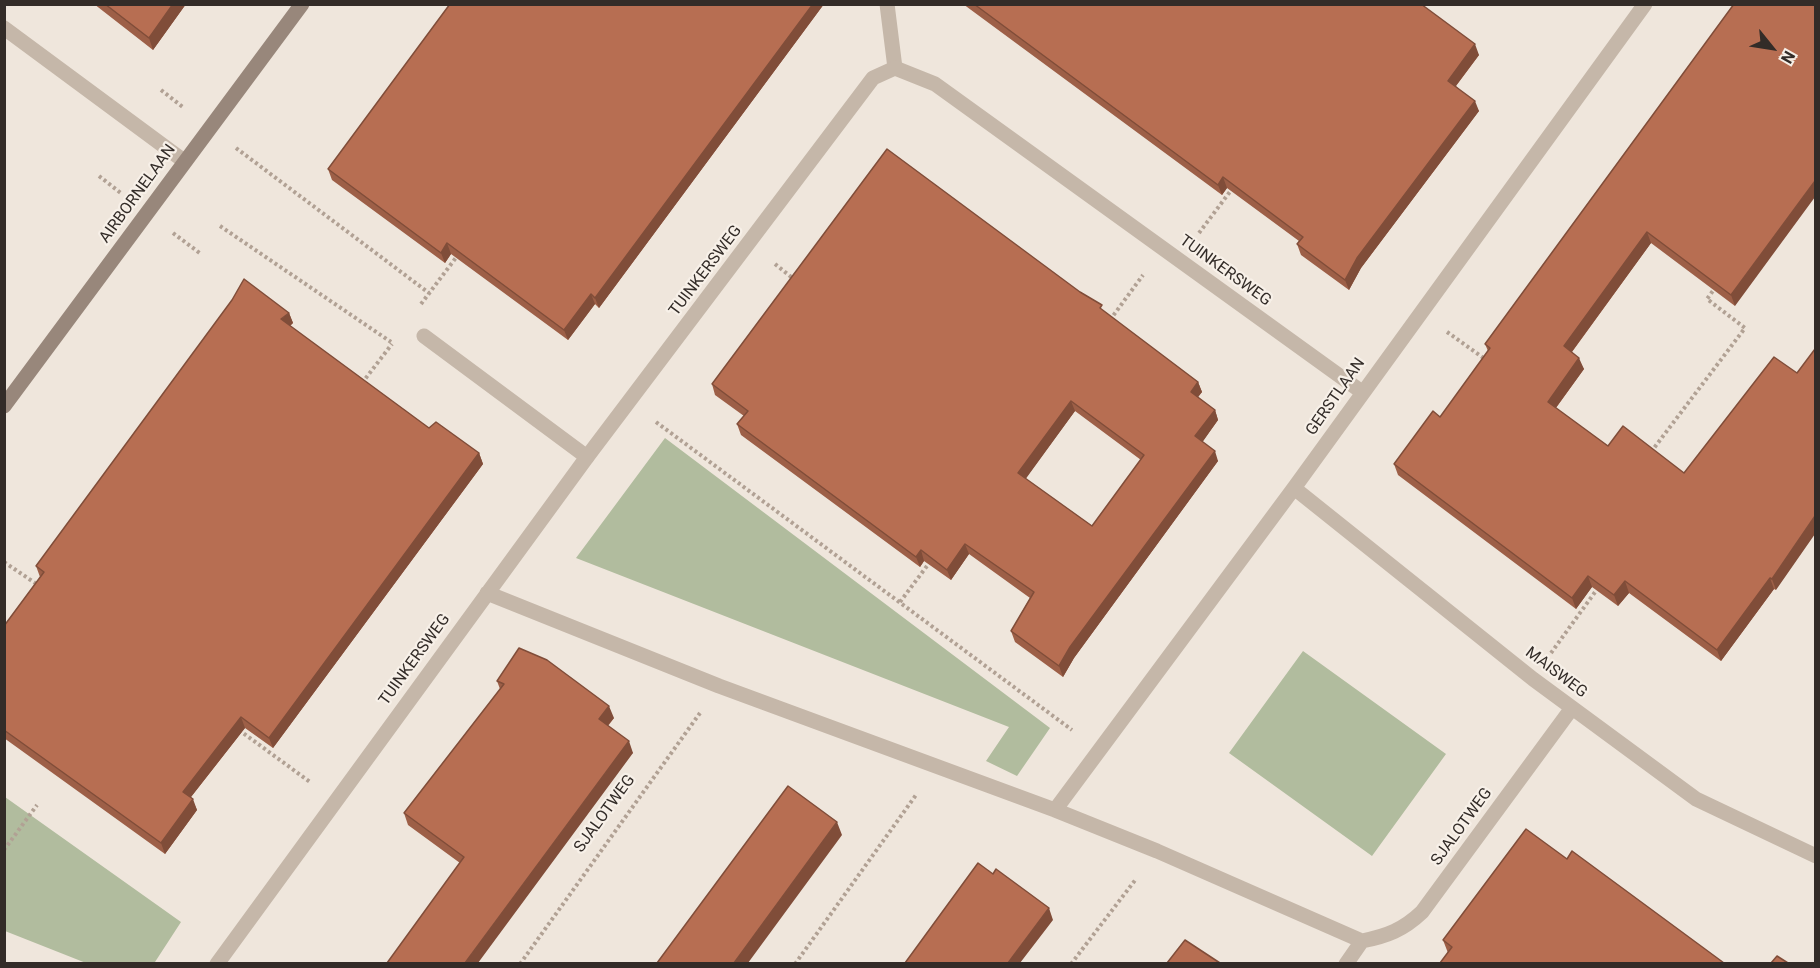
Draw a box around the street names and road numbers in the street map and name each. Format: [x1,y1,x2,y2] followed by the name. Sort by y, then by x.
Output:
[96,141,180,247] street label: AIRBORNELAAN
[666,222,746,320] street label: TUINKERSWEG
[1176,231,1274,311] street label: TUINKERSWEG
[1302,355,1370,439] street label: GERSTLAAN
[375,611,455,709] street label: TUINKERSWEG
[1521,643,1591,703] street label: MAISWEG
[570,771,640,857] street label: SJALOTWEG
[1427,784,1497,870] street label: SJALOTWEG

